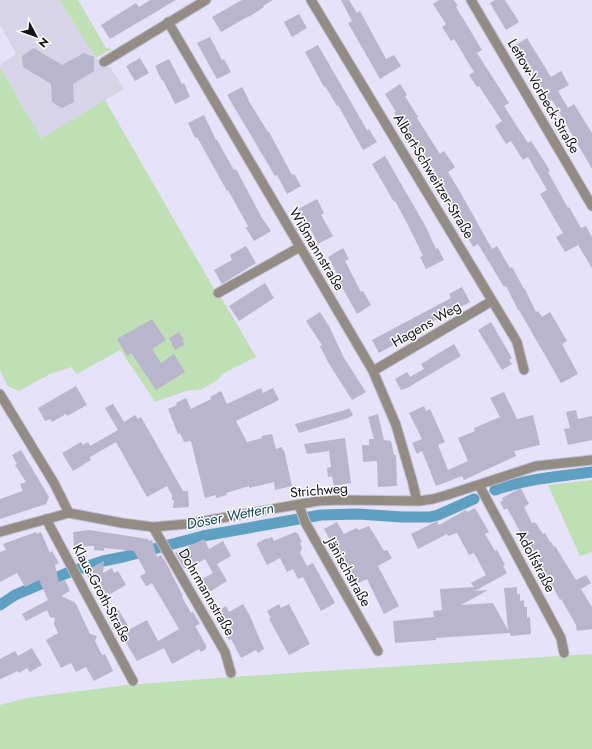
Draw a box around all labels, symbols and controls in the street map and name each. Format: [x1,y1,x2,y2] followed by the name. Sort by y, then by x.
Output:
[16,16,56,56] north arrow
[35,34,52,51] text: N
[503,35,585,157] street label: Lettow-Vorbeck-Straße
[389,110,479,242] street label: Albert-Schweitzer-Straße
[284,204,350,294] street label: Wißmannstraße
[388,296,464,352] street label: Hagens Weg
[289,478,349,502] street label: Strichweg
[184,497,276,535] water label: Döser Wettern
[511,526,561,596] street label: Adolfstraße
[321,532,376,610] street label: Jänischstraße
[68,541,136,645] street label: Klaus-Groth-Straße
[174,545,240,639] street label: Dohrmannstraße

